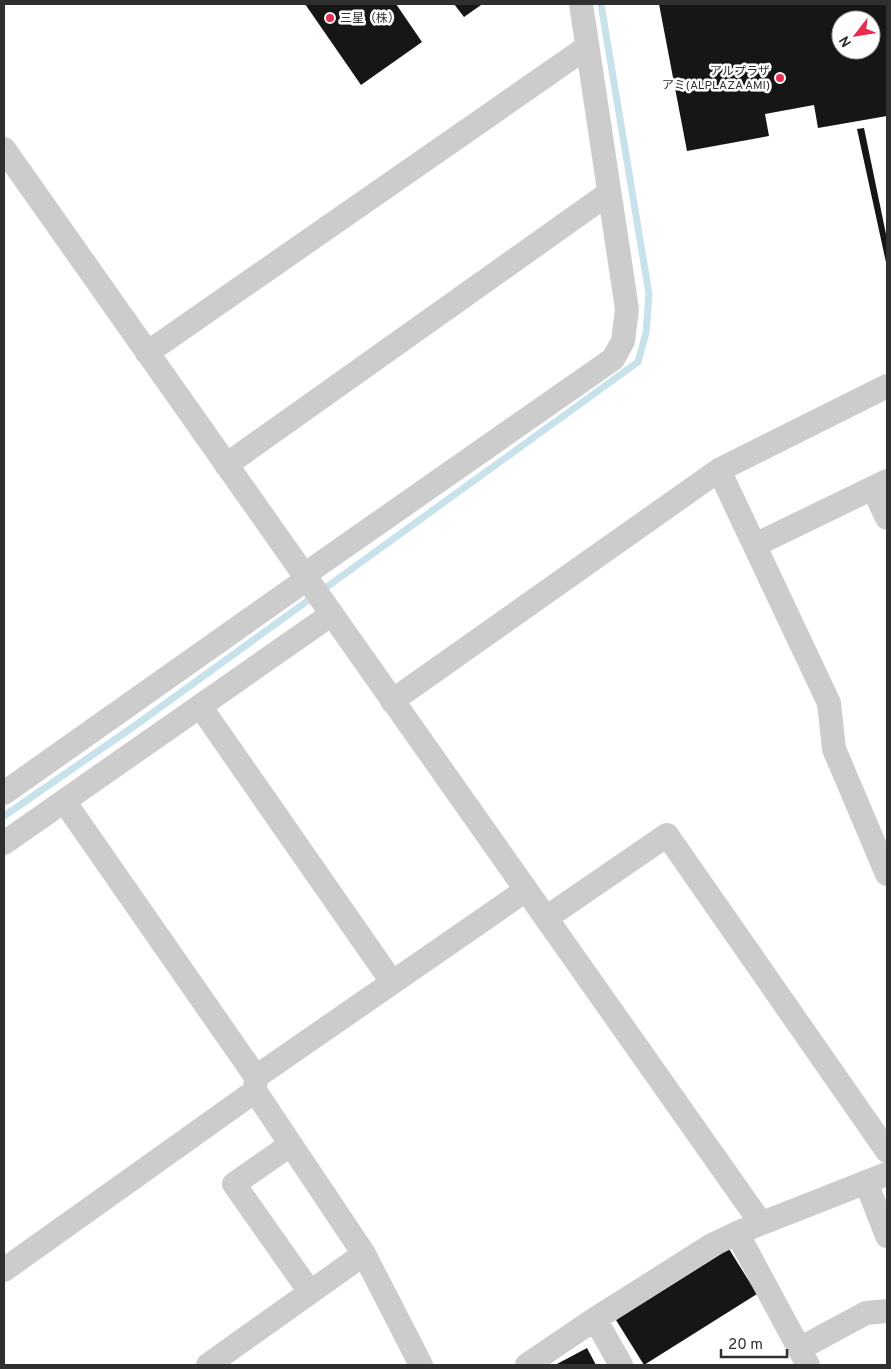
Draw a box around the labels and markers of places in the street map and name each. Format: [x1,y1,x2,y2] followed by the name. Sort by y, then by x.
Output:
[340,11,400,27] place label: 三星（株）
[324,12,336,24] marker: 三星（株）
[662,64,770,94] place label: アルプラザ アミ(ALPLAZA AMI)
[774,72,786,84] marker: アルプラザ アミ(ALPLAZA AMI)

